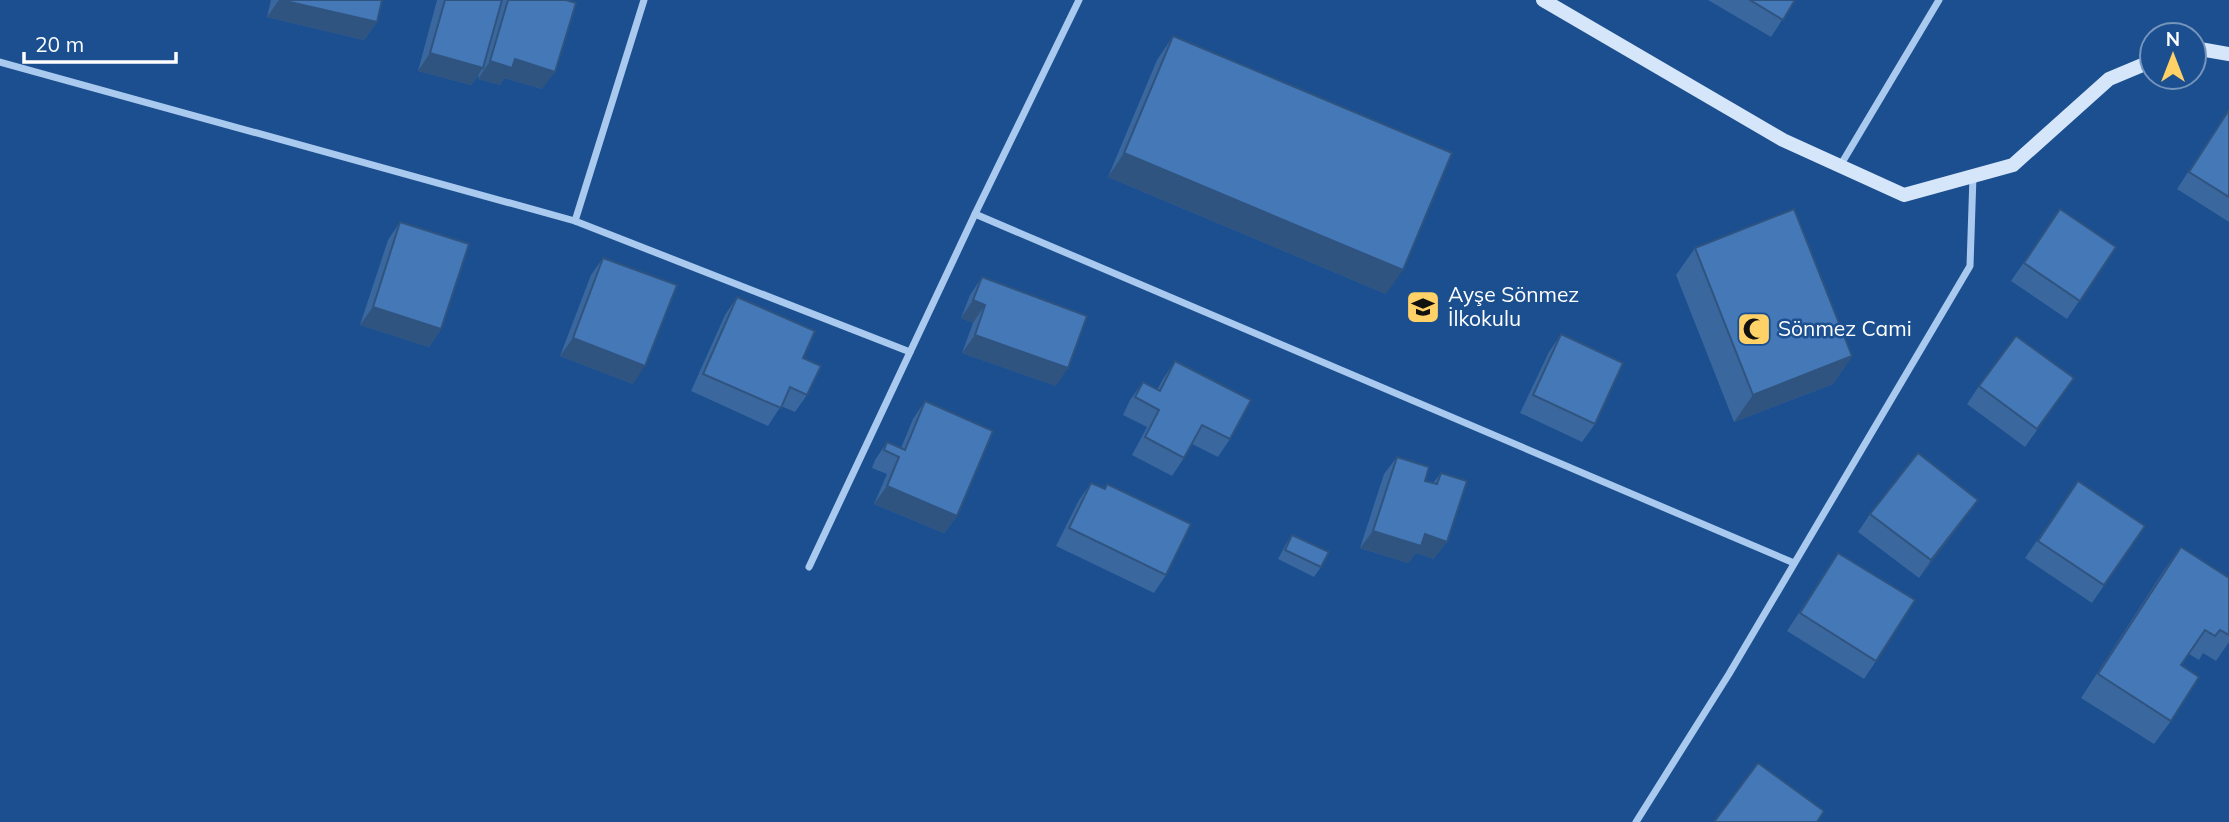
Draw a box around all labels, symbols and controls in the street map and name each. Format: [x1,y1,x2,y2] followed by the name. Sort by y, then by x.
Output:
[24,21,177,65] scale bar
[2138,21,2208,91] north arrow
[2166,27,2180,51] text: N
[35,31,84,57] text: 20 m
[1448,281,1579,331] place label: Ayşe Sönmez İlkokulu
[1404,288,1442,326] school or university icon: Ayşe Sönmez İlkokulu
[1735,310,1773,348] mosque icon: Sönmez Cami
[1778,315,1912,341] place label: Sönmez Cami

